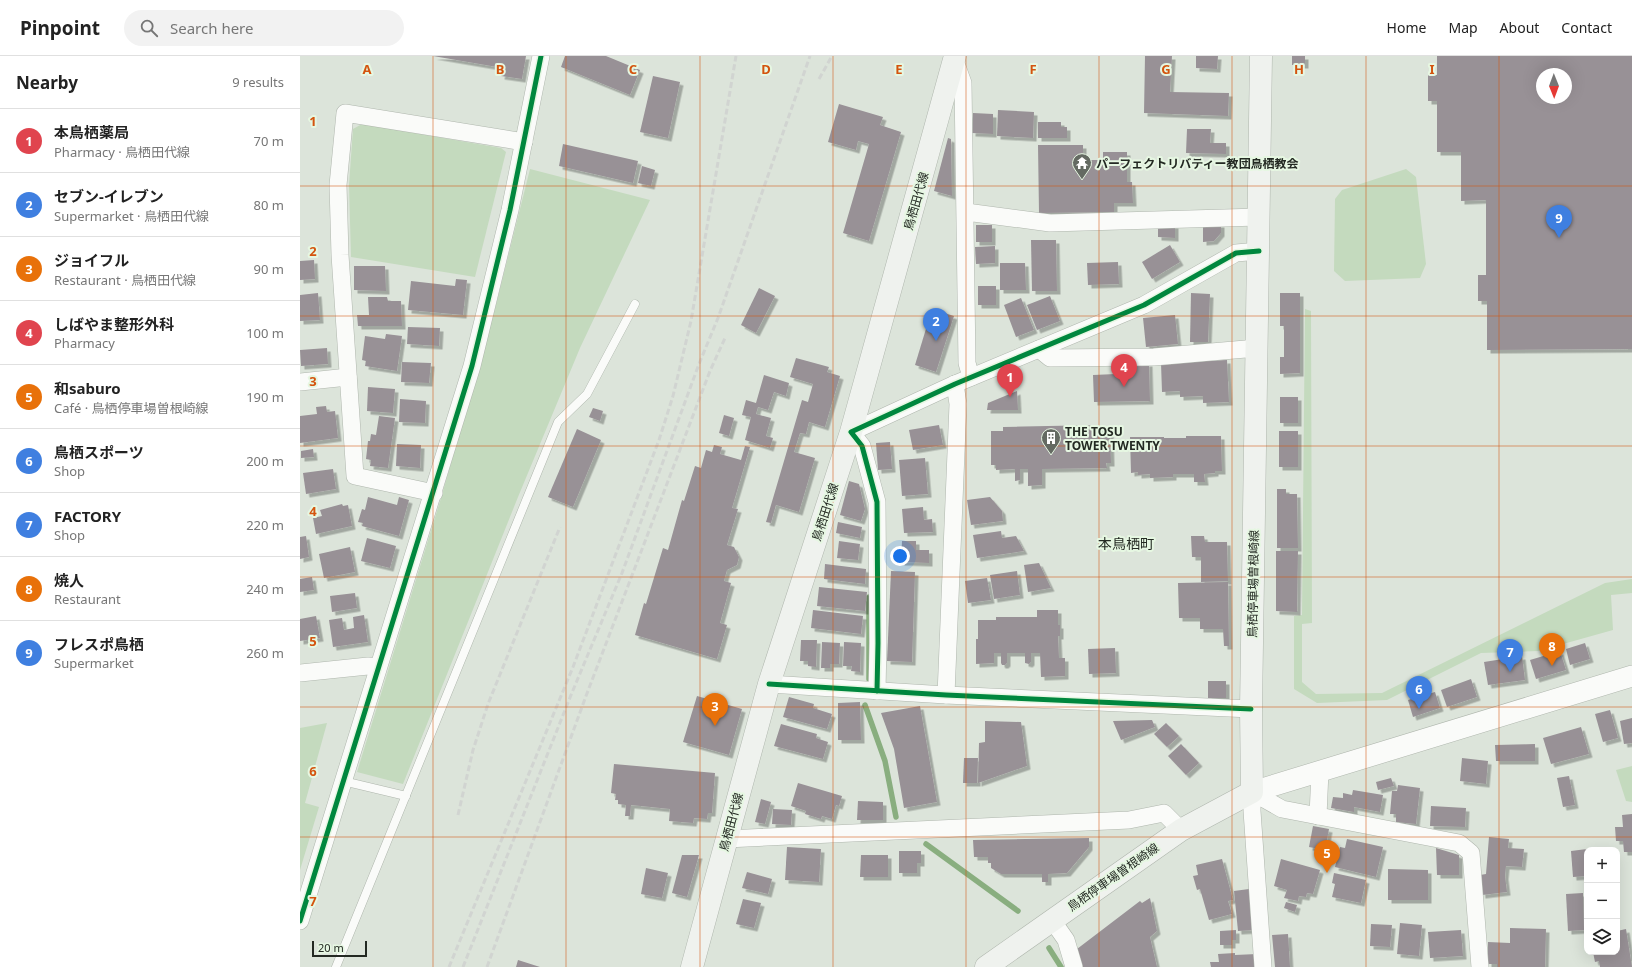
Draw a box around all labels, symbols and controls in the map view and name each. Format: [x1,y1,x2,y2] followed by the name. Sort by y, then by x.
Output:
[124,10,404,46] search box
[20,15,100,41] text: Pinpoint
[138,17,160,39] icon: search
[170,18,253,38] text: Search here
[1387,18,1426,37] text: Home
[1448,18,1478,37] text: Map
[1500,18,1539,37] text: About
[1561,18,1612,37] text: Contact
[363,60,372,78] text: A
[496,60,504,78] text: B
[629,60,637,78] text: C
[761,60,771,78] text: D
[895,60,903,78] text: E
[1029,60,1037,78] text: F
[1161,60,1171,78] text: G
[1294,60,1304,78] text: H
[1429,60,1435,78] text: I
[1536,68,1572,104] north arrow
[16,71,78,94] text: Nearby
[232,73,284,91] text: 9 results
[309,112,317,130] text: 1
[54,122,129,142] text: 本鳥栖薬局
[25,132,33,150] text: 1
[254,132,284,150] text: 70 m
[54,143,190,161] text: Pharmacy · 鳥栖田代線
[1071,152,1093,180] temple icon: パーフェクトリバティー教団鳥栖教会
[1096,155,1299,172] place label: パーフェクトリバティー教団鳥栖教会
[900,170,932,232] street label: 鳥栖田代線
[54,186,164,206] text: セブン-イレブン
[25,196,33,214] text: 2
[254,196,284,214] text: 80 m
[1546,205,1572,238] pin: 9
[54,207,209,225] text: Supermarket · 鳥栖田代線
[309,242,317,260] text: 2
[54,250,129,270] text: ジョイフル
[25,260,33,278] text: 3
[254,260,284,278] text: 90 m
[54,271,196,289] text: Restaurant · 鳥栖田代線
[923,308,949,341] pin: 2
[54,314,174,334] text: しばやま整形外科
[25,324,33,342] text: 4
[246,324,284,342] text: 100 m
[54,334,115,352] text: Pharmacy
[1111,354,1137,387] pin: 4
[997,364,1023,397] pin: 1
[309,372,317,390] text: 3
[54,378,121,398] text: 和saburo
[25,388,33,406] text: 5
[246,388,284,406] text: 190 m
[54,399,209,417] text: Café · 鳥栖停車場曽根崎線
[1065,423,1160,454] place label: THE TOSU TOWER TWENTY
[1040,427,1062,455] building icon: THE TOSU TOWER TWENTY
[54,442,144,462] text: 鳥栖スポーツ
[25,452,33,470] text: 6
[246,452,284,470] text: 200 m
[54,462,85,480] text: Shop
[808,481,842,543] street label: 鳥栖田代線
[309,502,317,520] text: 4
[54,506,121,526] text: FACTORY
[25,516,33,534] text: 7
[246,516,284,534] text: 220 m
[54,526,85,544] text: Shop
[1244,530,1262,638] street label: 鳥栖停車場曽根崎線
[1098,534,1154,553] district label: 本鳥栖町
[890,546,910,566] your location
[54,570,84,590] text: 焼人
[25,580,33,598] text: 8
[246,580,284,598] text: 240 m
[54,590,121,608] text: Restaurant
[309,632,317,650] text: 5
[1539,633,1565,666] pin: 8
[54,634,144,654] text: フレスポ鳥栖
[1497,639,1523,672] pin: 7
[25,644,33,662] text: 9
[246,644,284,662] text: 260 m
[54,654,134,672] text: Supermarket
[1406,676,1432,709] pin: 6
[702,693,728,726] pin: 3
[309,762,317,780] text: 6
[715,791,747,853] street label: 鳥栖田代線
[1064,839,1162,915] street label: 鳥栖停車場曽根崎線
[1314,840,1340,873] pin: 5
[1584,847,1620,955] map controls
[1584,847,1620,883] button: +
[1584,883,1620,919] button: −
[309,892,317,910] text: 7
[1584,919,1620,955] button: layers
[312,939,367,958] scale bar
[318,940,344,955] text: 20 m

